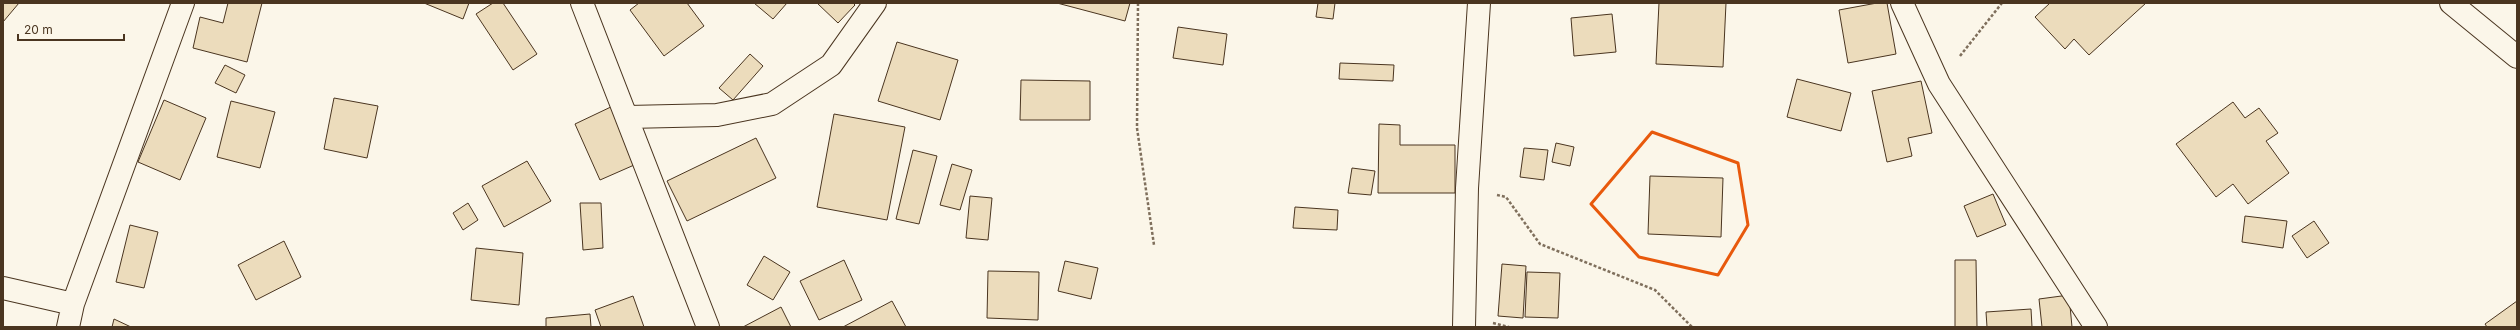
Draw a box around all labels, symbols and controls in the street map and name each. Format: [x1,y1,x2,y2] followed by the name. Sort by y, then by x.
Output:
[18,16,124,42] scale bar
[24,22,53,37] text: 20 m

